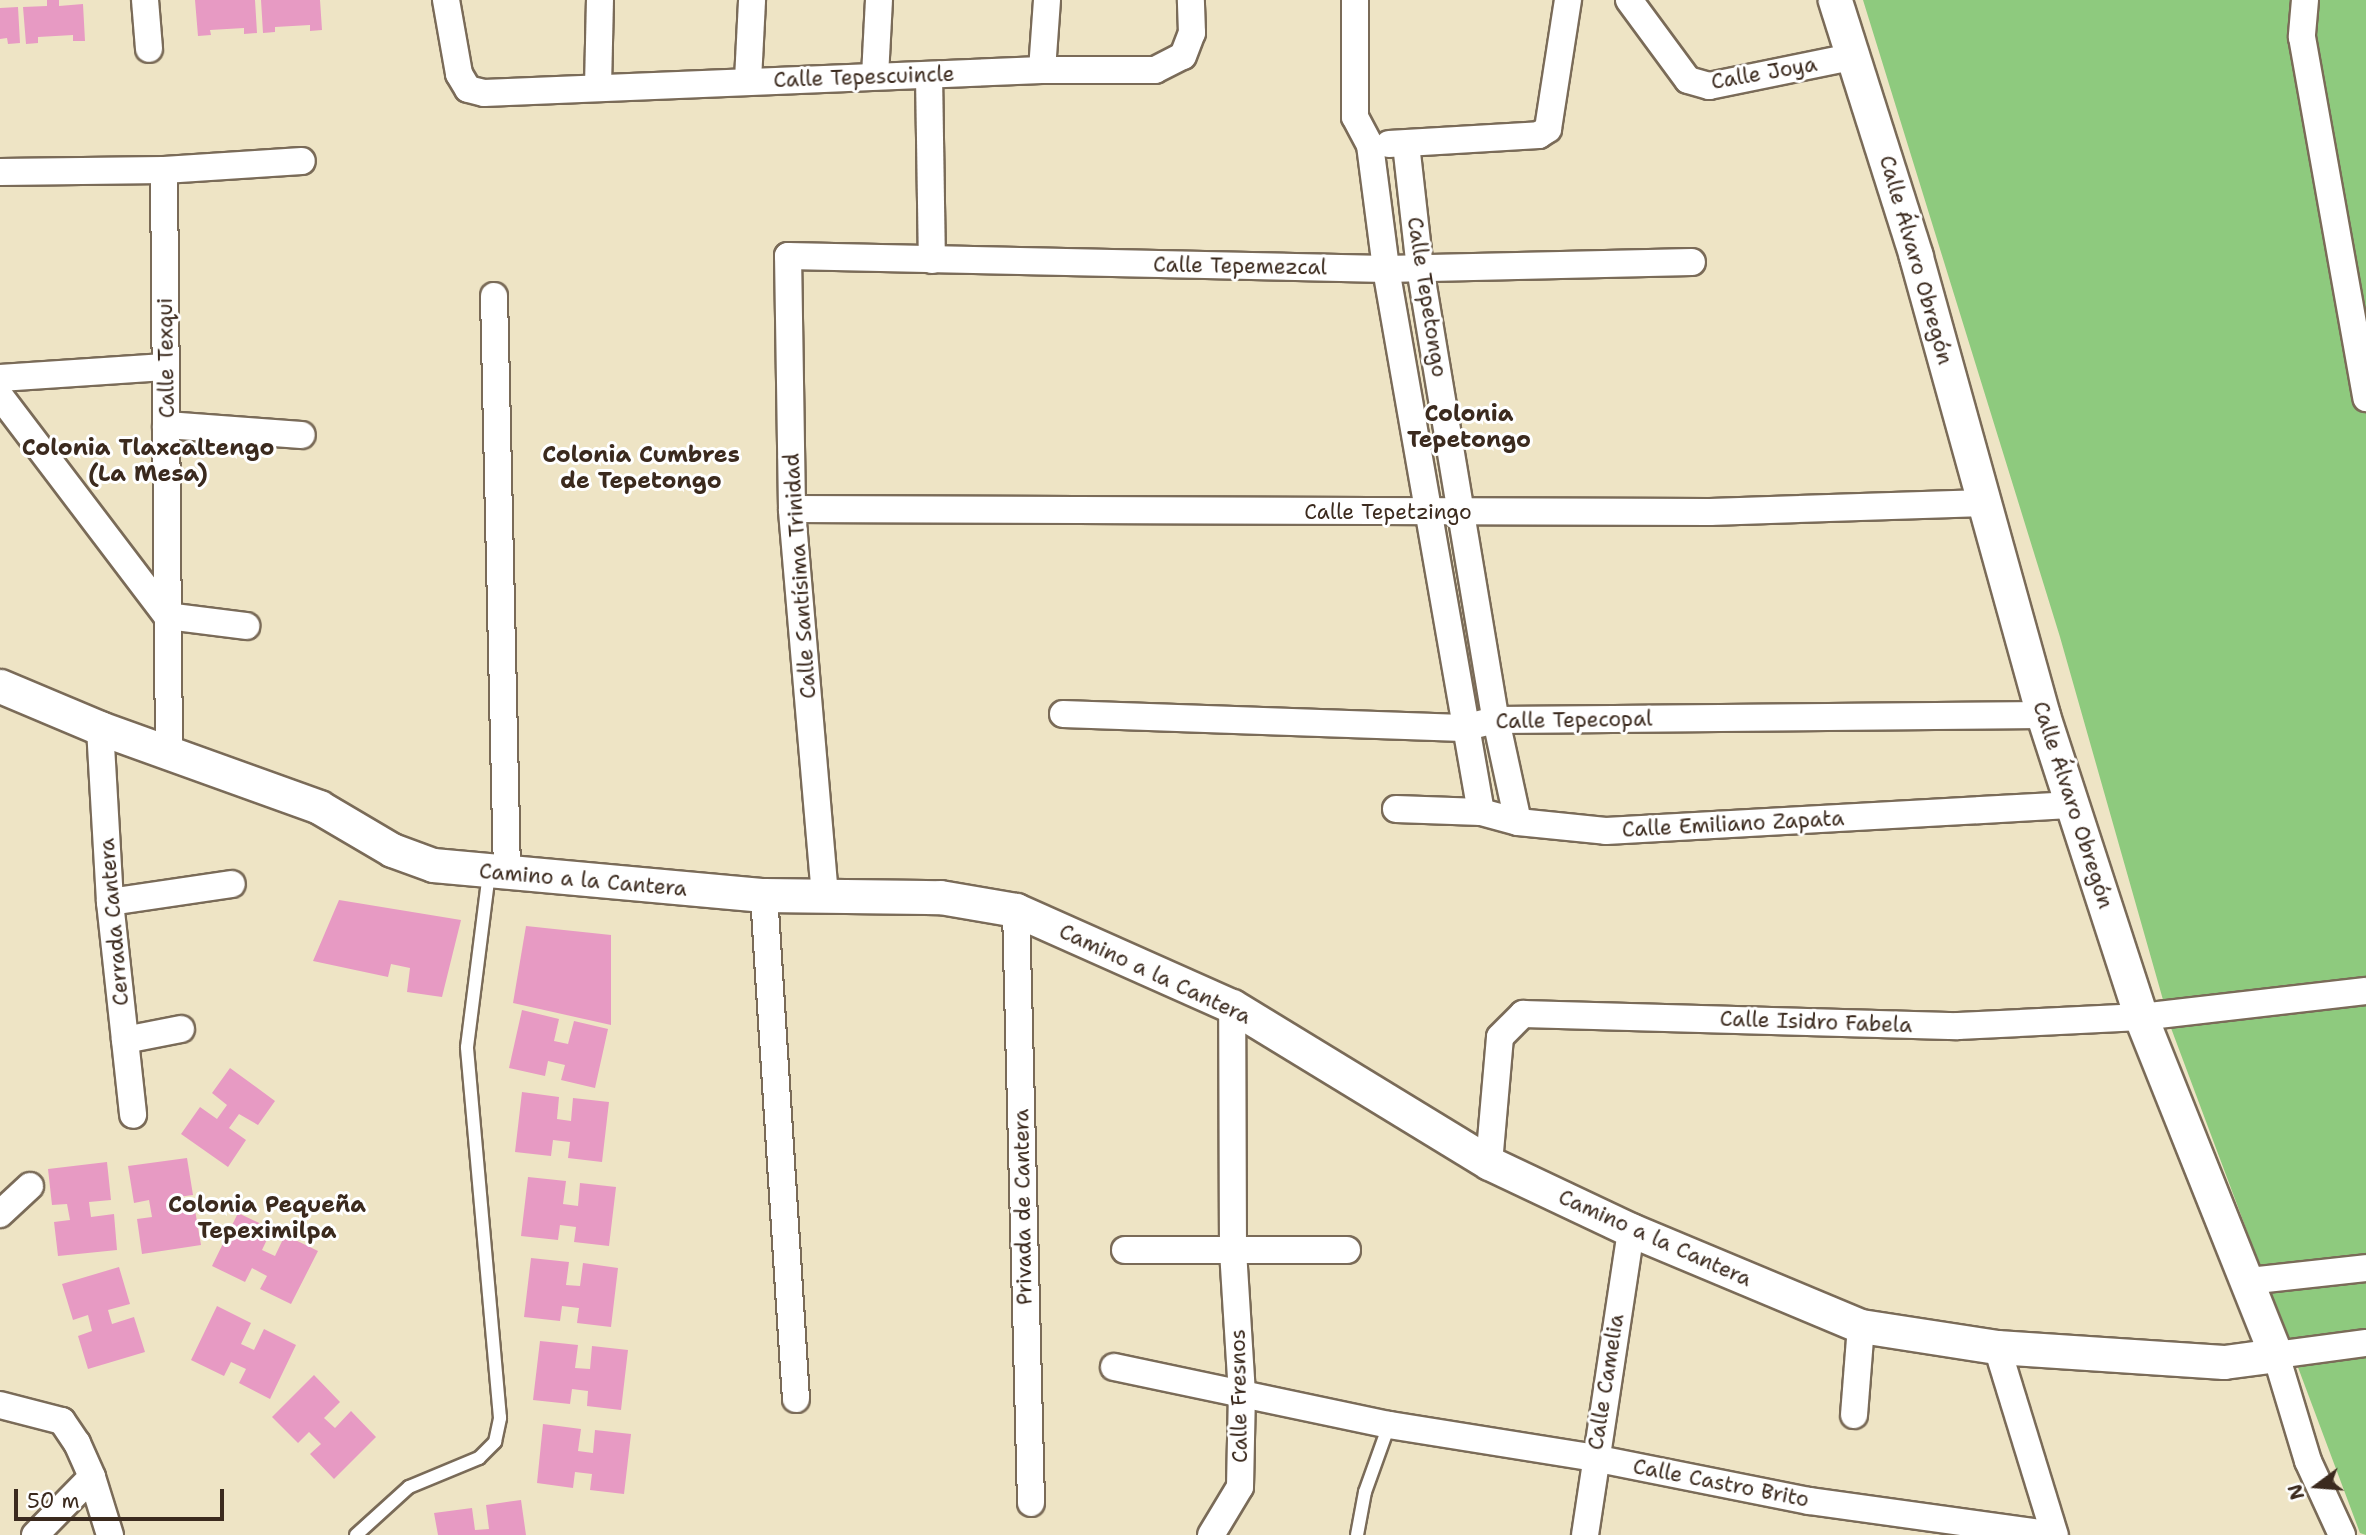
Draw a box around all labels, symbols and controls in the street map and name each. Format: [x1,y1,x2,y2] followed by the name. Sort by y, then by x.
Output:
[1709,51,1819,95] street label: Calle Joya
[773,61,955,93] street label: Calle Tepescuincle
[1874,153,1958,367] street label: Calle Álvaro Obregón
[1402,215,1452,379] street label: Calle Tepetongo
[1153,252,1327,280] street label: Calle Tepemezcal
[152,298,180,418] street label: Calle Texqui
[1407,399,1531,453] district label: Colonia Tepetongo
[22,433,274,487] district label: Colonia Tlaxcaltengo (La Mesa)
[542,440,740,494] district label: Colonia Cumbres de Tepetongo
[779,452,821,700] street label: Calle Santísima Trinidad
[1304,499,1472,525] street label: Calle Tepetzingo
[2028,698,2118,912] street label: Calle Álvaro Obregón
[1495,706,1653,734] street label: Calle Tepecopal
[1621,806,1845,842] street label: Calle Emiliano Zapata
[94,837,134,1007] street label: Cerrada Cantera
[478,858,688,902] street label: Camino a la Cantera
[1055,919,1255,1029] street label: Camino a la Cantera
[1719,1006,1913,1038] street label: Calle Isidro Fabela
[1009,1109,1037,1305] street label: Privada de Cantera
[1555,1184,1755,1292] street label: Camino a la Cantera
[168,1190,366,1244] district label: Colonia Pequeña Tepeximilpa
[1583,1312,1629,1452] street label: Calle Camelia
[1225,1329,1253,1463] street label: Calle Fresnos
[2282,1451,2352,1521] north arrow
[1631,1454,1811,1512] street label: Calle Castro Brito
[18,1476,228,1520] scale bar
[2282,1481,2310,1503] text: N
[27,1487,80,1515] text: 50 m

